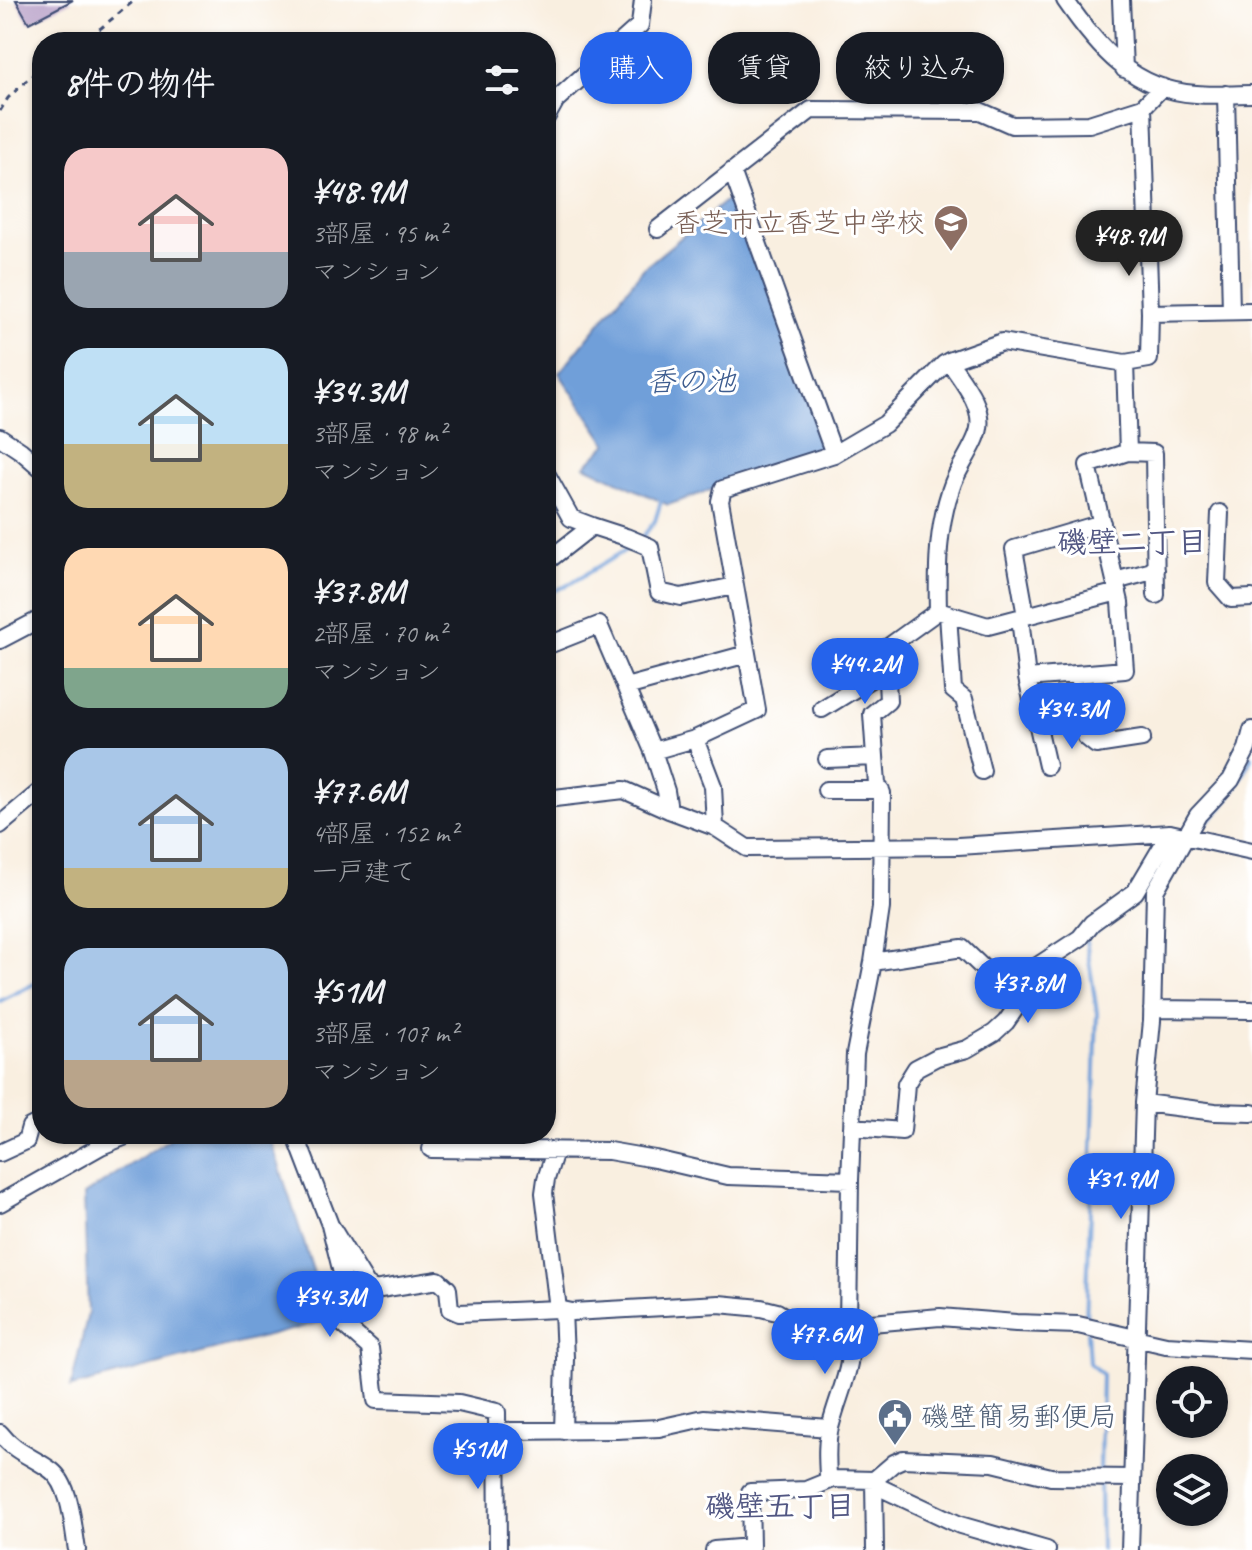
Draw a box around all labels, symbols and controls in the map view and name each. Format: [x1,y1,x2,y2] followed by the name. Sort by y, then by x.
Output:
[580,32,692,104] chip: 購入
[708,32,820,104] chip: 賃貸
[836,32,1004,104] chip: 絞り込み
[480,58,524,102] icon: filters
[64,62,215,105] text: 8件の物件
[312,169,404,212] text: ¥48.9M
[128,180,224,276] icon: home
[932,203,970,253] school or university icon: 香芝市立香芝中学校
[673,205,925,240] place label: 香芝市立香芝中学校
[1064,210,1194,278] pin: ¥48.9M
[312,217,446,250] text: 3部屋 · 95 m²
[1094,219,1164,252] text: ¥48.9M
[312,255,441,288] text: マンション
[646,362,737,400] water label: 香の池
[312,369,405,412] text: ¥34.3M
[128,380,224,476] icon: home
[312,417,446,450] text: 3部屋 · 98 m²
[312,455,441,488] text: マンション
[1057,523,1207,561] district label: 磯壁二丁目
[312,569,405,612] text: ¥37.8M
[128,580,224,676] icon: home
[312,617,446,650] text: 2部屋 · 70 m²
[800,638,930,706] pin: ¥44.2M
[830,647,900,680] text: ¥44.2M
[312,655,441,688] text: マンション
[1007,683,1137,751] pin: ¥34.3M
[1037,692,1107,725] text: ¥34.3M
[312,769,405,812] text: ¥77.6M
[128,780,224,876] icon: home
[312,817,457,850] text: 4部屋 · 152 m²
[312,855,416,888] text: 一戸建て
[963,957,1093,1025] pin: ¥37.8M
[993,966,1063,999] text: ¥37.8M
[312,969,382,1012] text: ¥51M
[128,980,224,1076] icon: home
[312,1017,457,1050] text: 3部屋 · 107 m²
[312,1055,441,1088] text: マンション
[1056,1153,1186,1221] pin: ¥31.9M
[1086,1162,1156,1195] text: ¥31.9M
[265,1271,395,1339] pin: ¥34.3M
[295,1280,365,1313] text: ¥34.3M
[760,1308,890,1376] pin: ¥77.6M
[789,1317,861,1350] text: ¥77.6M
[1156,1366,1228,1526] map controls
[1156,1366,1228,1438] button: locate
[876,1397,914,1447] public building icon: 磯壁簡易郵便局
[921,1399,1117,1434] place label: 磯壁簡易郵便局
[431,1423,525,1491] pin: ¥51M
[451,1432,505,1465] text: ¥51M
[1156,1454,1228,1526] button: layers
[705,1487,855,1525] district label: 磯壁五丁目

